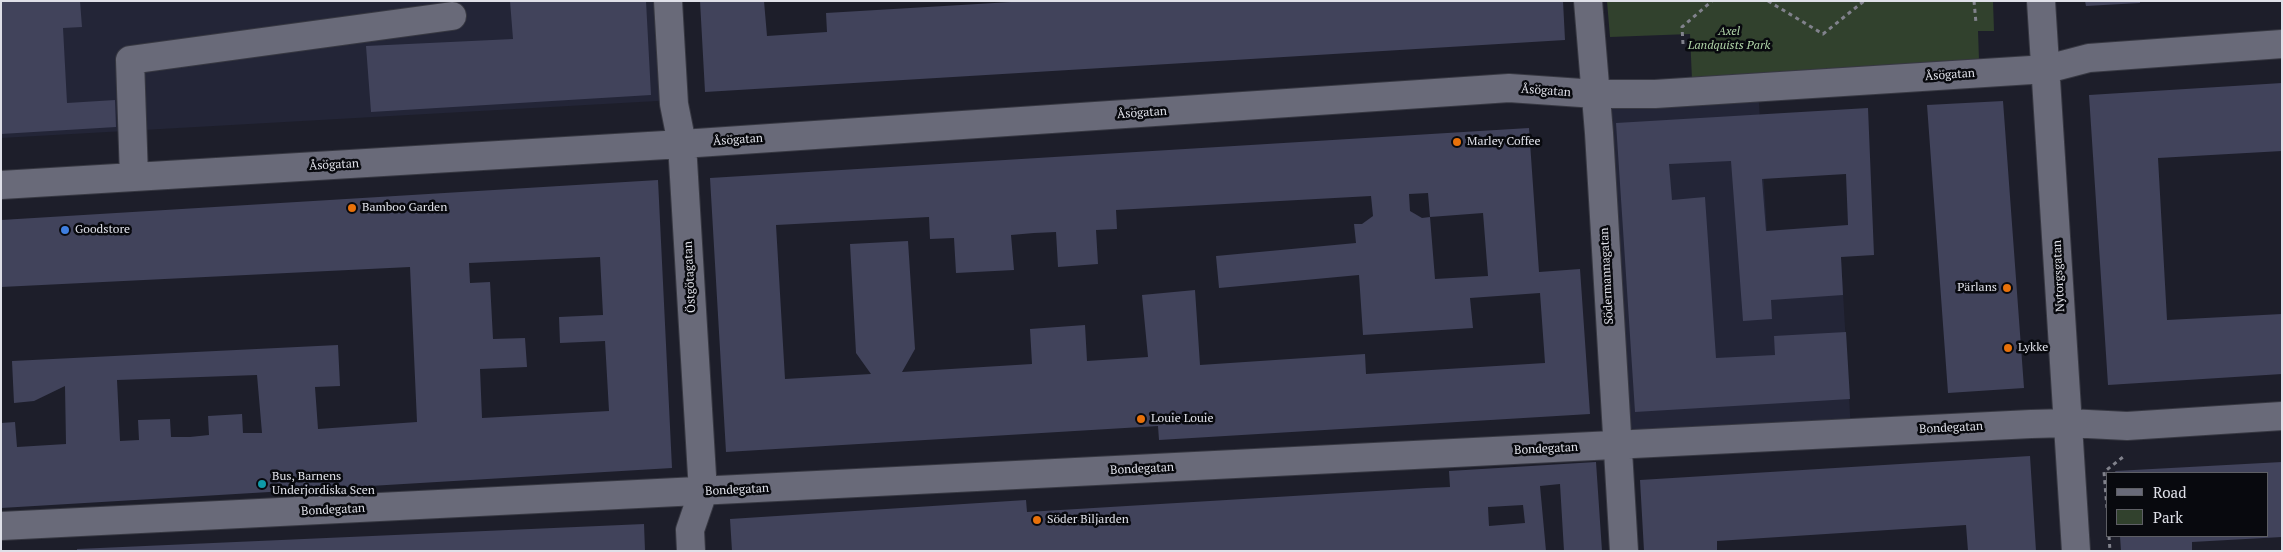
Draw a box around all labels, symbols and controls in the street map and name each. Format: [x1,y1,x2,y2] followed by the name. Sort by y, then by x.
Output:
[1688,25,1770,53] park label: Axel Landquists Park
[1925,66,1975,84] street label: Åsögatan
[1521,82,1571,100] street label: Åsögatan
[1117,104,1167,122] street label: Åsögatan
[713,131,763,149] street label: Åsögatan
[1467,135,1541,149] place label: Marley Coffee
[1451,136,1463,148] marker: Marley Coffee
[309,157,359,173] street label: Åsögatan
[362,201,447,215] place label: Bamboo Garden
[346,202,358,214] marker: Bamboo Garden
[75,223,130,237] place label: Goodstore
[59,224,71,236] marker: Goodstore
[1597,227,1617,325] street label: Södermannagatan
[2050,240,2068,312] street label: Nytorgsgatan
[681,241,699,313] street label: Östgötagatan
[1957,281,1997,295] place label: Pärlans
[2001,282,2013,294] marker: Pärlans
[2018,341,2048,355] place label: Lykke
[2002,342,2014,354] marker: Lykke
[1151,412,1213,426] place label: Louie Louie
[1135,413,1147,425] marker: Louie Louie
[1919,419,1983,437] street label: Bondegatan
[1514,440,1578,458] street label: Bondegatan
[1110,460,1174,478] street label: Bondegatan
[272,470,375,498] place label: Bus, Barnens Underjordiska Scen
[2106,472,2268,537] legend
[256,478,268,490] marker: Bus, Barnens Underjordiska Scen
[705,481,769,499] street label: Bondegatan
[2153,482,2186,502] text: Road
[301,501,365,519] street label: Bondegatan
[2153,507,2183,527] text: Park
[1047,513,1129,527] place label: Söder Biljarden
[1031,514,1043,526] marker: Söder Biljarden

